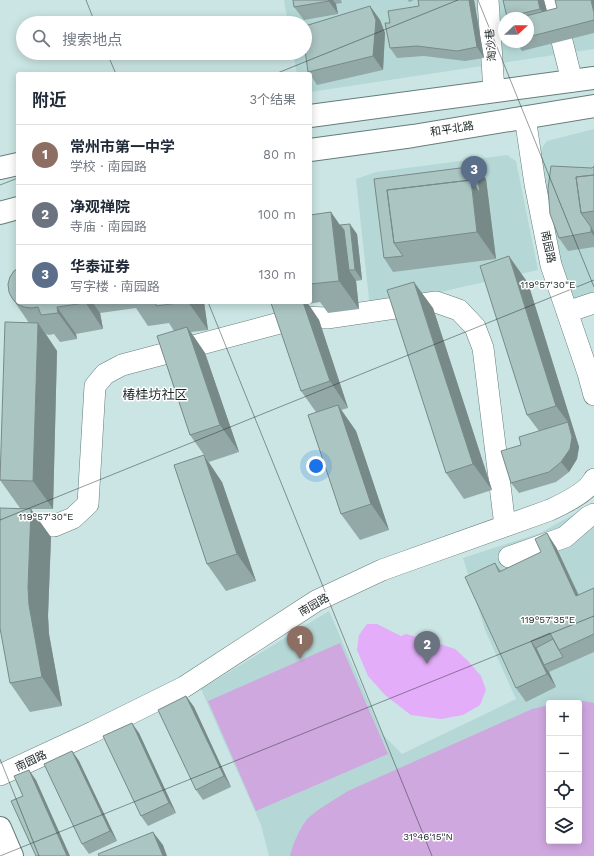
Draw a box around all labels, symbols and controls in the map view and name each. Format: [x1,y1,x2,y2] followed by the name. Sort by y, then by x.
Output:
[498,12,534,48] north arrow
[16,16,312,60] search box
[30,27,52,49] icon: search
[483,28,499,62] street label: 淘沙巷
[62,31,122,49] text: 搜索地点
[32,90,66,110] text: 附近
[249,92,296,107] text: 3个结果
[429,119,475,139] street label: 和平北路
[70,138,175,156] text: 常州市第一中学
[42,147,48,162] text: 1
[263,147,296,162] text: 80 m
[461,156,487,189] pin: 3
[70,159,147,174] text: 学校 · 南园路
[70,198,130,216] text: 净观禅院
[41,207,49,222] text: 2
[258,207,296,222] text: 100 m
[70,219,147,234] text: 寺庙 · 南园路
[538,230,558,264] street label: 南园路
[70,258,130,276] text: 华泰证券
[41,267,49,282] text: 3
[258,267,296,282] text: 130 m
[70,279,160,294] text: 写字楼 · 南园路
[521,279,575,290] text: 119°57'30"E
[122,387,188,402] district label: 椿桂坊社区
[306,456,326,476] your location
[19,511,73,522] text: 119°57'30"E
[296,591,332,619] street label: 南园路
[521,614,575,625] text: 119°57'35"E
[287,626,313,659] pin: 1
[414,631,440,664] pin: 2
[546,700,582,844] map controls
[546,700,582,736] button: +
[546,736,582,772] button: −
[13,748,49,774] street label: 南园路
[546,772,582,808] button: locate
[546,808,582,844] button: layers
[403,831,453,842] text: 31°46'15"N

